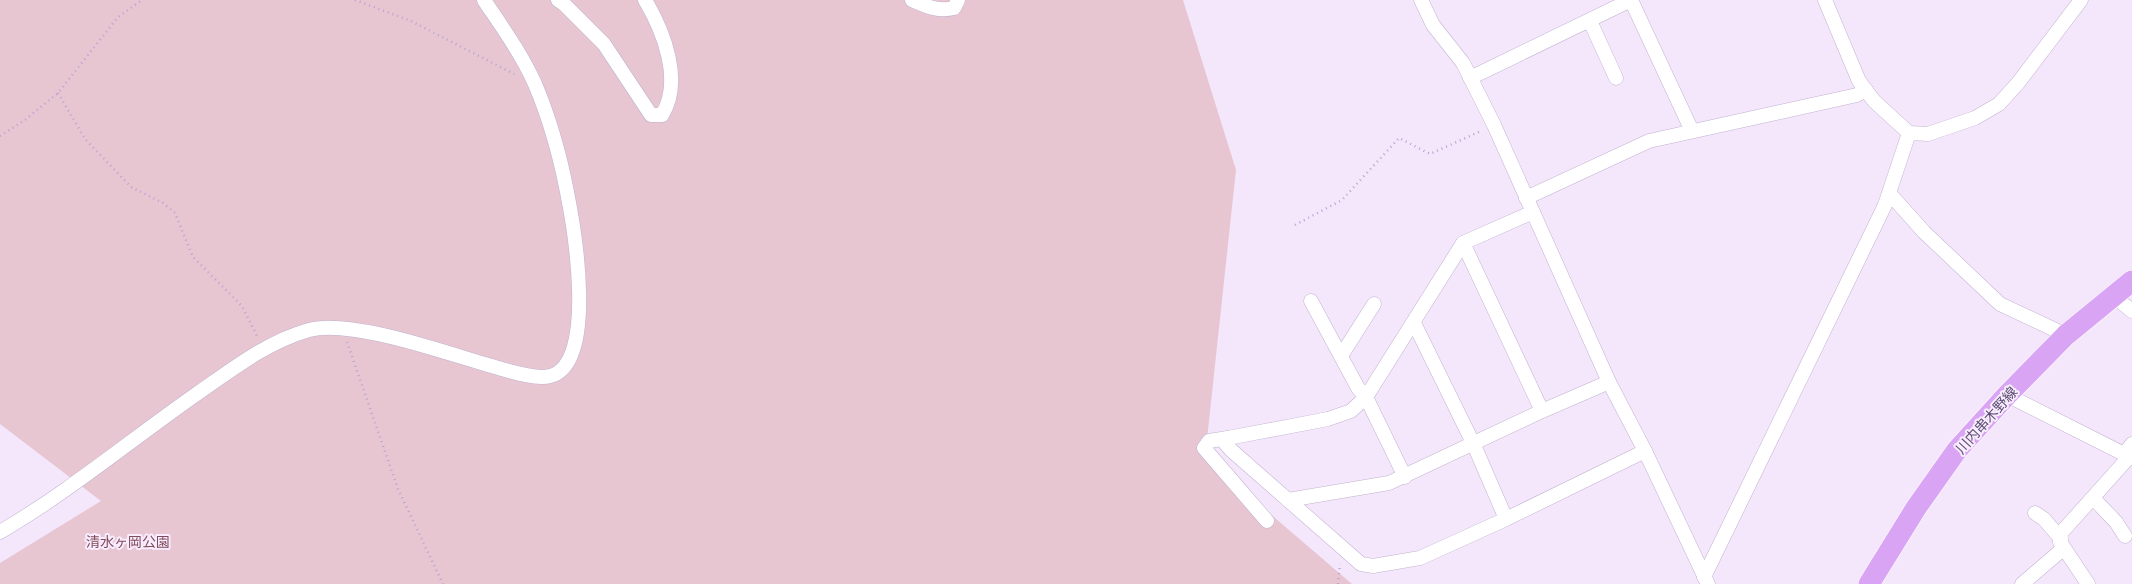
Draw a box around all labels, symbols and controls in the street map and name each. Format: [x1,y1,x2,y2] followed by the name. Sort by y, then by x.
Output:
[1951,382,2021,458] street label: 川内串木野線
[86,532,170,551] park label: 清水ヶ岡公園

